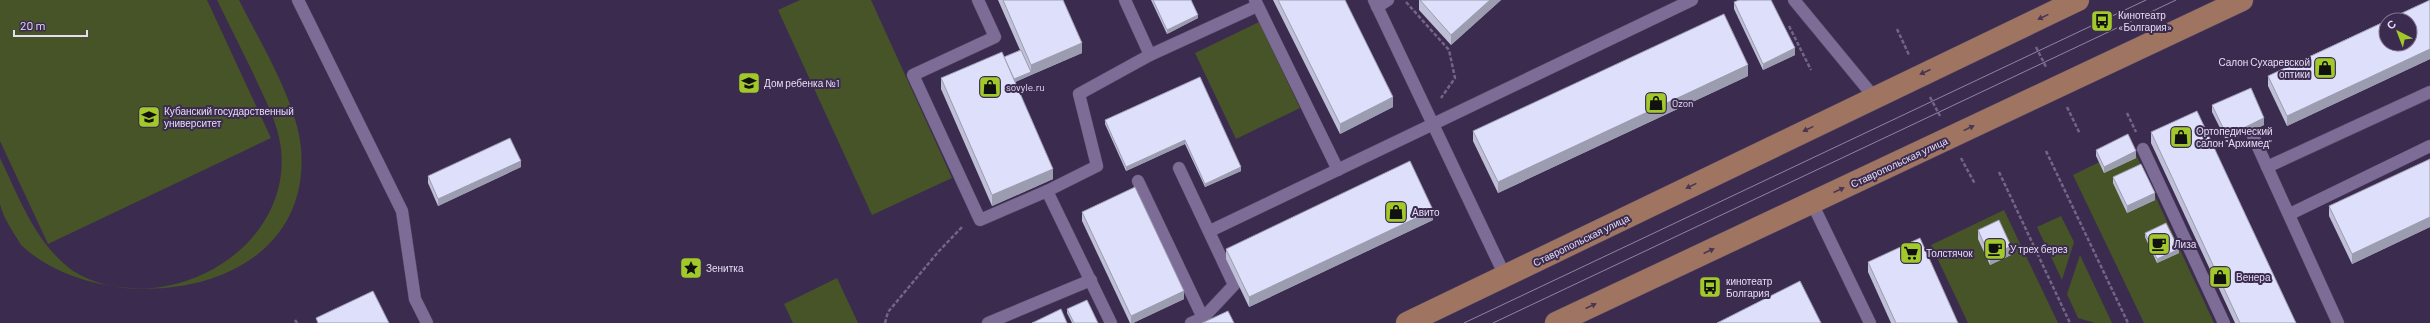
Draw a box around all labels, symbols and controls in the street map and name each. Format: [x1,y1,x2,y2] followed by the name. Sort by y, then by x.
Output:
[2089,8,2115,34] bus stop icon: Кинотеатр «Болгария»
[2118,9,2172,33] place label: Кинотеатр «Болгария»
[14,12,87,38] scale bar
[2378,12,2418,52] north arrow
[2037,14,2048,20] one-way arrow
[2384,17,2398,32] text: С
[20,18,46,32] text: 20 m
[2312,55,2338,81] shop icon: Салон Сухаревской оптики
[2218,56,2310,80] place label: Салон Сухаревской оптики
[1919,69,1931,75] one-way arrow
[736,70,762,96] school or university icon: Дом ребенка №1
[977,74,1003,100] shop icon: sovyle.ru
[764,77,839,89] place label: Дом ребенка №1
[1006,81,1045,93] place label: sovyle.ru
[1643,90,1669,116] shop icon: Ozon
[1672,97,1694,109] place label: Ozon
[136,104,162,130] school or university icon: Кубанский государственный университет
[164,105,294,129] place label: Кубанский государственный университет
[2168,124,2194,150] shop icon: Ортопедический салон "Архимед"
[1964,125,1975,131] one-way arrow
[2196,125,2273,149] place label: Ортопедический салон "Архимед"
[1802,126,1814,132] one-way arrow
[1849,134,1950,190] street label: Ставропольская улица
[1686,183,1697,189] one-way arrow
[1834,187,1845,193] one-way arrow
[1383,199,1409,225] shop icon: Авито
[1412,206,1440,218] place label: Авито
[1531,211,1631,269] street label: Ставропольская улица
[2146,231,2172,257] cafe icon: Лиза
[1982,236,2008,262] cafe icon: У трех берез
[2174,238,2197,250] place label: Лиза
[1898,240,1924,266] supermarket icon: Толстячок
[2010,243,2068,255] place label: У трех берез
[1926,247,1973,259] place label: Толстячок
[1703,248,1715,254] one-way arrow
[678,255,704,281] place icon: Зенитка
[706,262,744,274] place label: Зенитка
[2207,264,2233,290] shop icon: Венера
[2236,271,2271,283] place label: Венера
[1697,274,1723,300] bus stop icon: кинотеатр Болгария
[1726,275,1773,299] place label: кинотеатр Болгария
[1586,303,1598,309] one-way arrow

